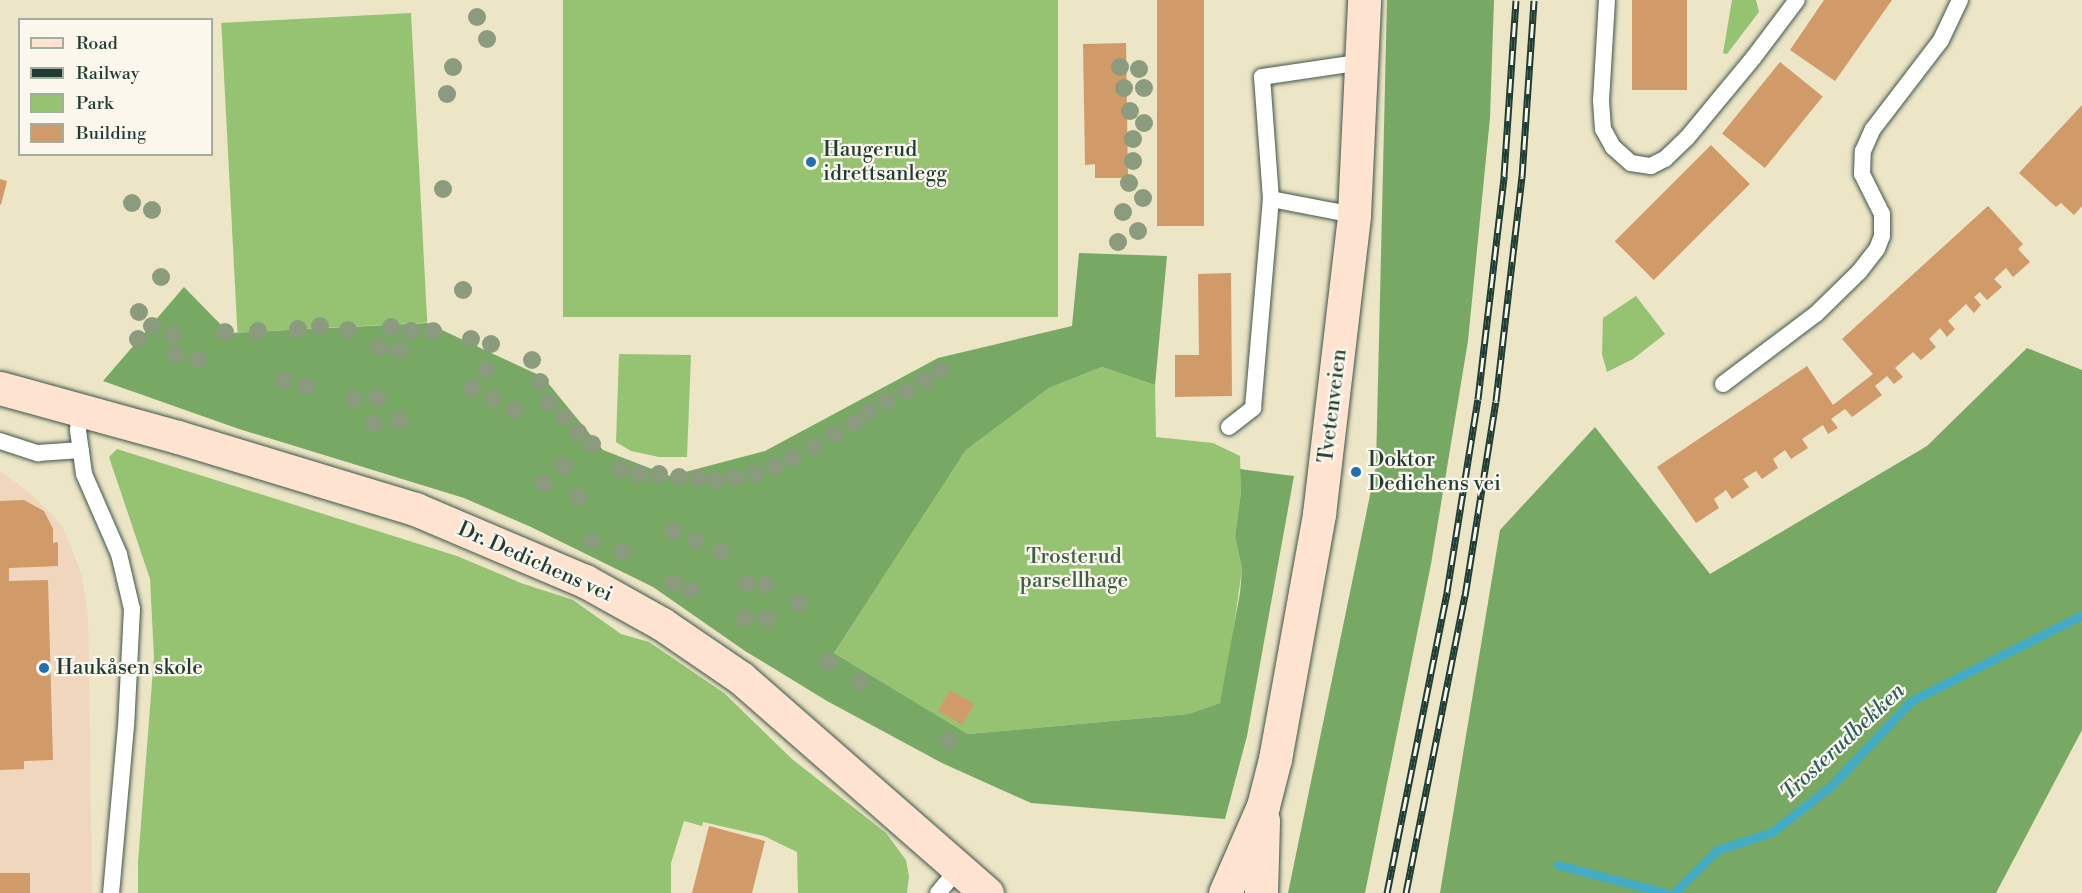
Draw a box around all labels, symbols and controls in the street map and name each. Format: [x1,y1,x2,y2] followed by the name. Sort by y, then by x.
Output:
[18,18,213,156] legend
[76,32,118,55] text: Road
[76,62,139,85] text: Railway
[76,92,113,115] text: Park
[76,122,146,145] text: Building
[823,137,947,187] place label: Haugerud idrettsanlegg
[804,155,818,169] marker: Haugerud idrettsanlegg
[1314,348,1352,464] street label: Tvetenveien
[1368,447,1501,497] place label: Doktor Dedichens vei
[1349,465,1363,479] marker: Doktor Dedichens vei
[454,517,616,607] street label: Dr. Dedichens vei
[1020,544,1128,594] park label: Trosterud parsellhage
[56,655,203,681] place label: Haukåsen skole
[37,661,51,675] marker: Haukåsen skole
[1775,678,1911,806] water label: Trosterudbekken

